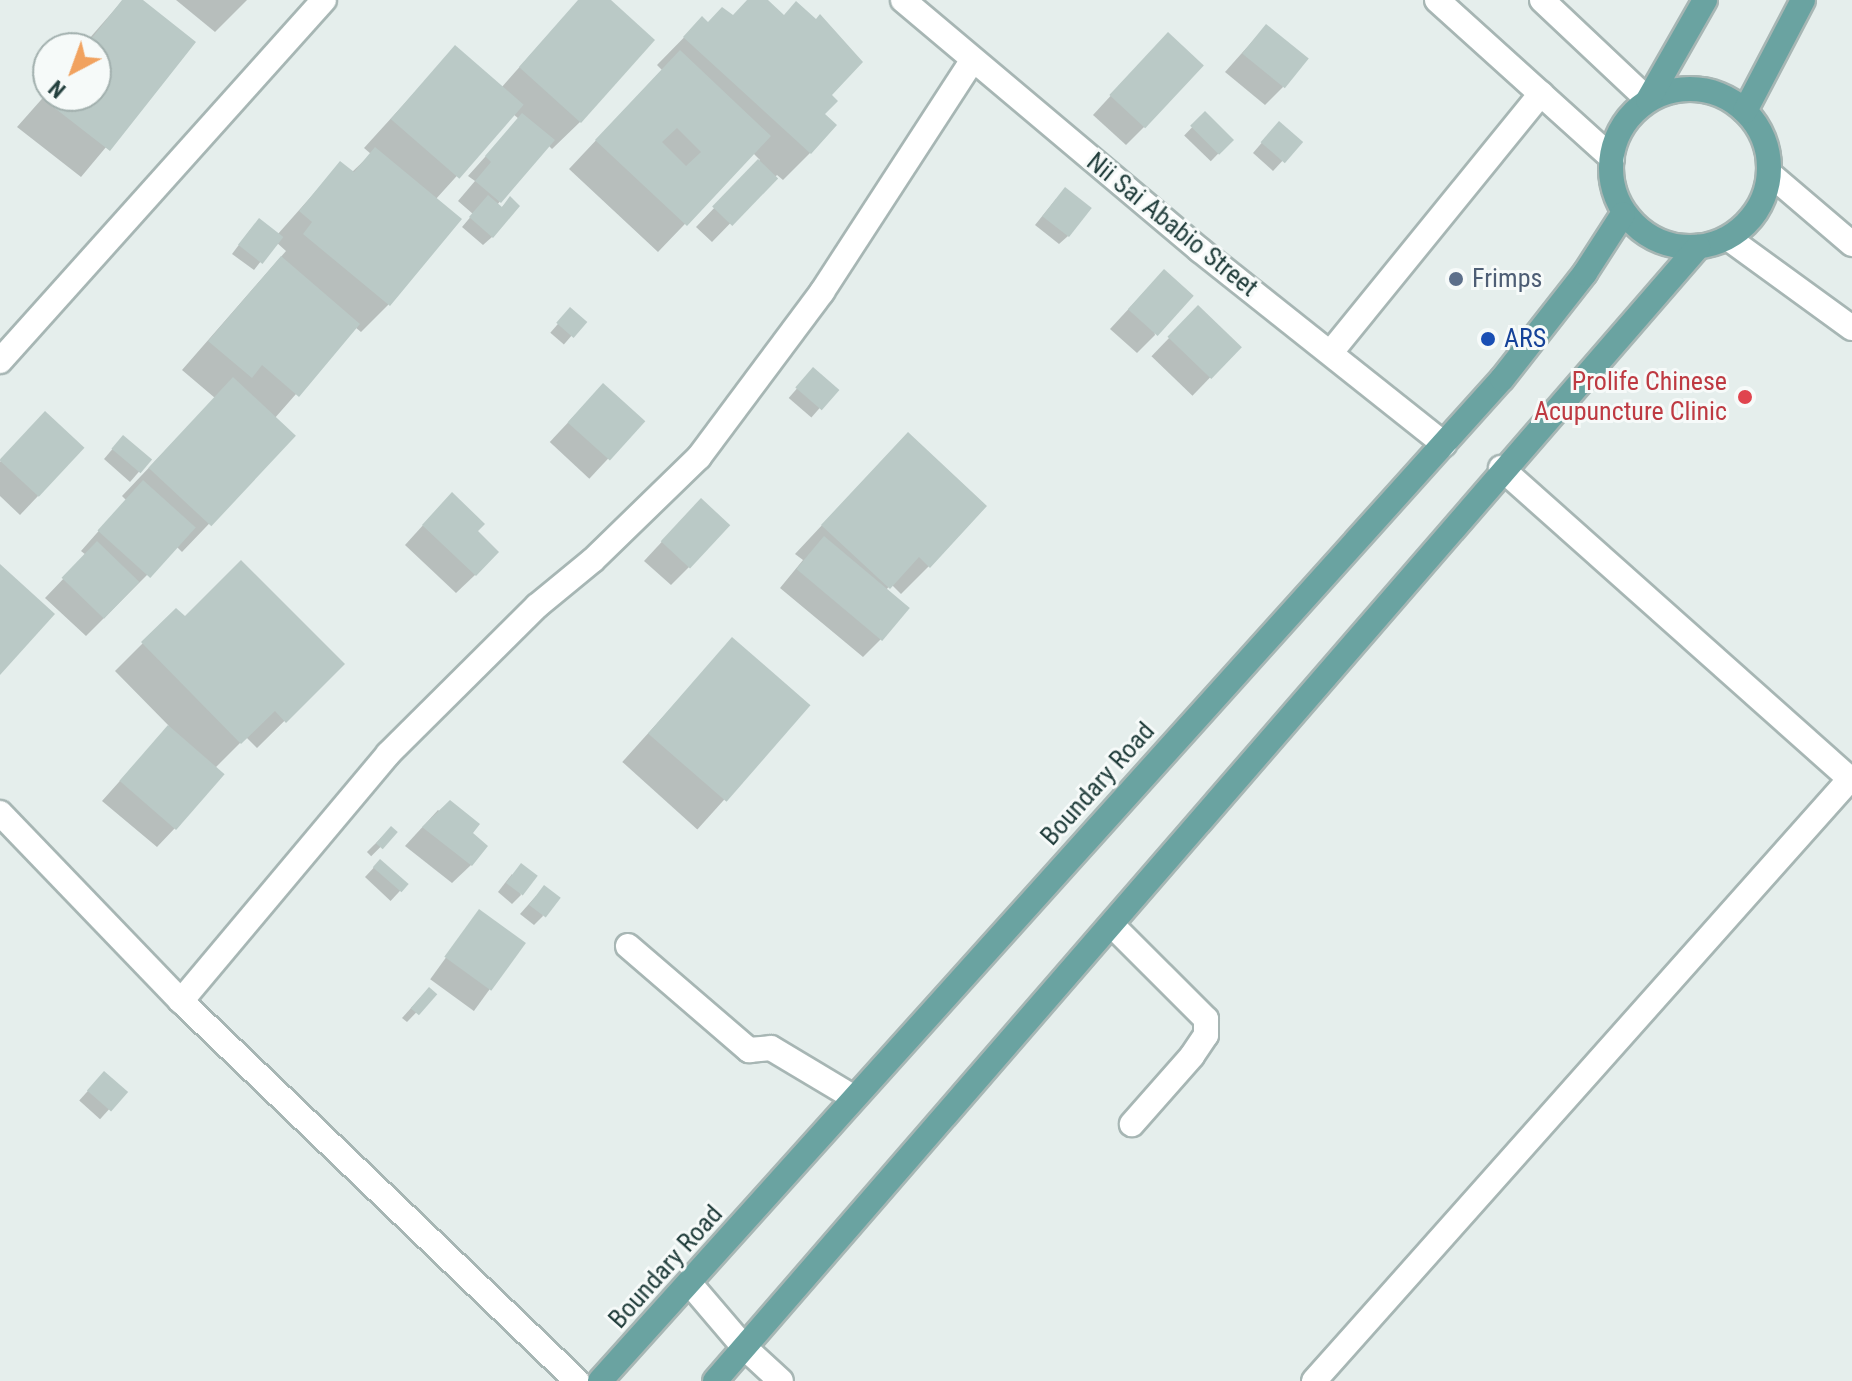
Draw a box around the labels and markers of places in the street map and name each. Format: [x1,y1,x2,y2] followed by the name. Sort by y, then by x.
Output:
[1472,263,1542,295] place label: Frimps
[1447,270,1465,288] marker: Frimps
[1504,323,1546,355] place label: ARS
[1479,330,1497,348] marker: ARS
[1534,366,1727,428] place label: Prolife Chinese Acupuncture Clinic
[1734,386,1756,408] marker: Prolife Chinese Acupuncture Clinic

